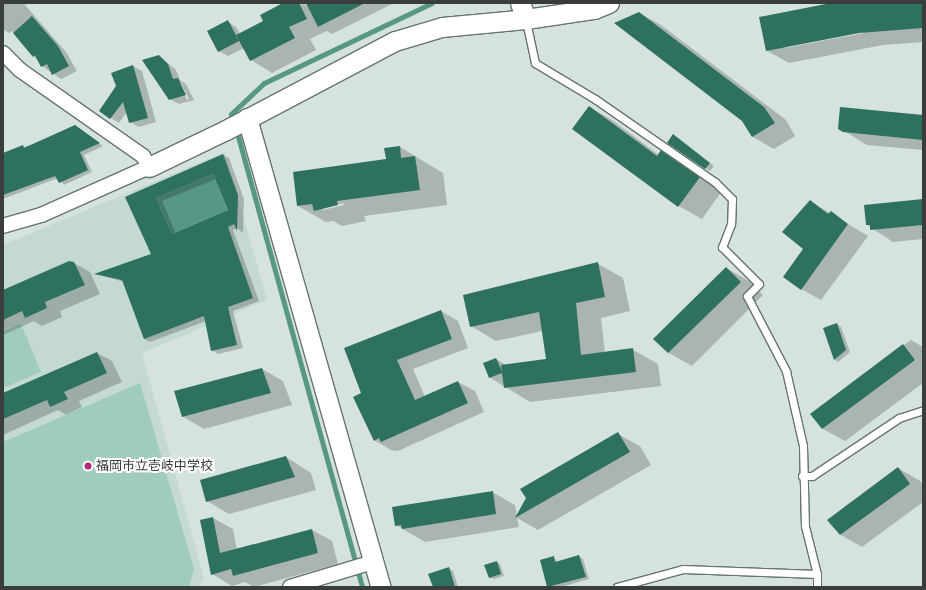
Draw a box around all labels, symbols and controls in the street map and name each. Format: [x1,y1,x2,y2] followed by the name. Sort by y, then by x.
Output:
[96,458,213,474] place label: 福岡市立壱岐中学校
[83,461,93,471] marker: 福岡市立壱岐中学校

